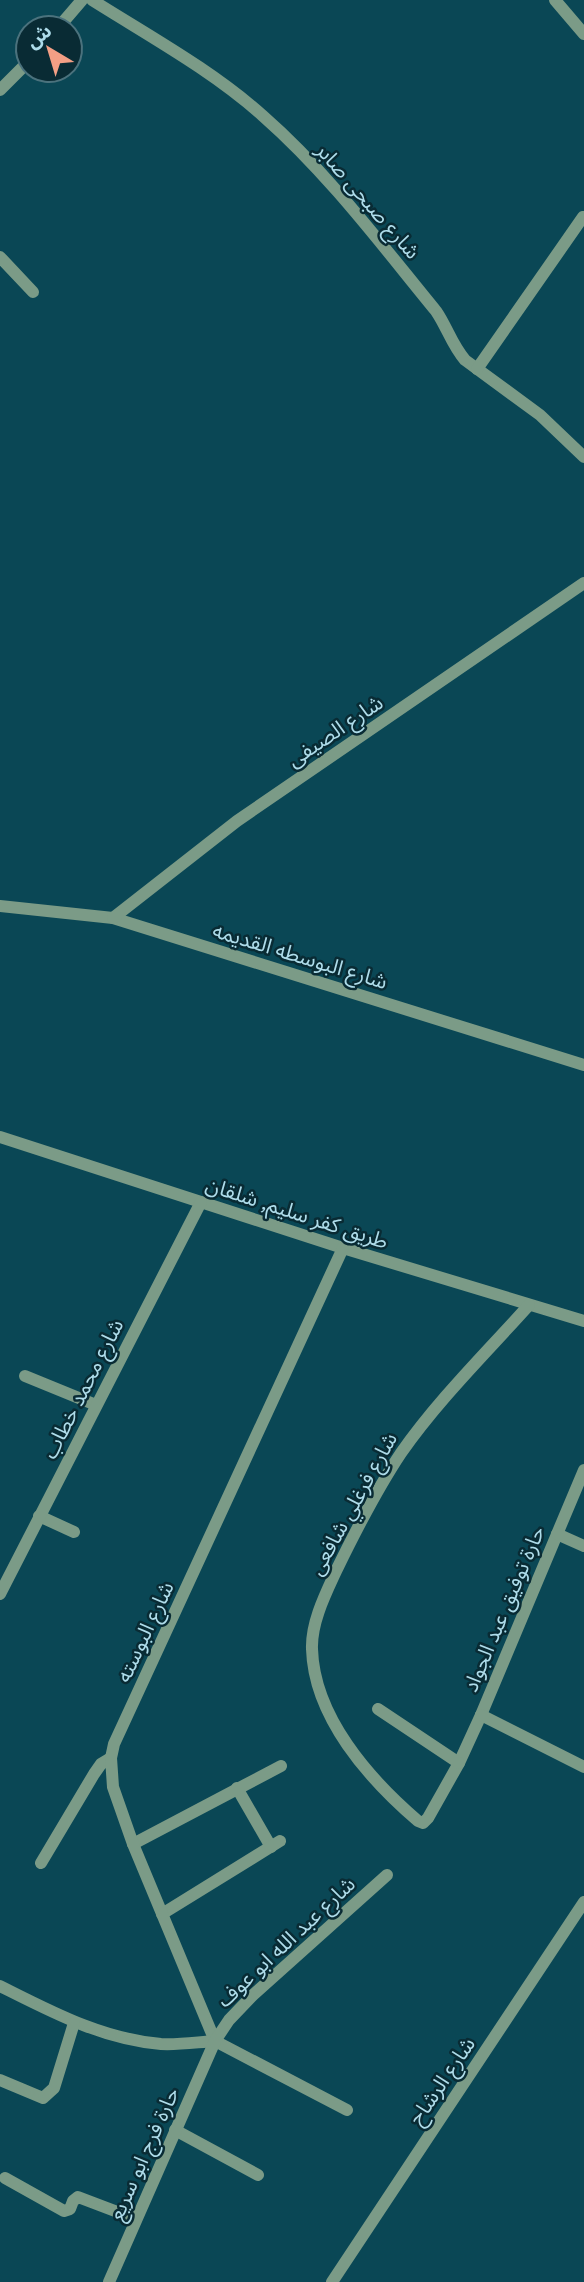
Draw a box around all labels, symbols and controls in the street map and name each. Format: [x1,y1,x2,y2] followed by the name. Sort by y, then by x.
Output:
[14,14,84,84] north arrow
[22,19,56,53] text: ش
[308,137,425,266] street label: شارع صبحى صابر
[283,690,389,774] street label: شارع الصيفى
[209,918,390,997] street label: شارع البوسطه القديمه
[202,1172,391,1257] street label: طريق كفر سليم, شلقان
[37,1315,131,1464] street label: شارع محمد خطاب
[304,1428,406,1581] street label: شارع فرغلي شافعى
[458,1522,551,1696] street label: حارة توفيق عبد الجواد
[111,1578,181,1687] street label: شارع البوسته
[212,1872,362,2014] street label: شارع عبد الله ابو عوف
[404,2033,483,2131] street label: شارع الرشاح
[104,2084,187,2225] street label: حارة فرج ابو سريع

